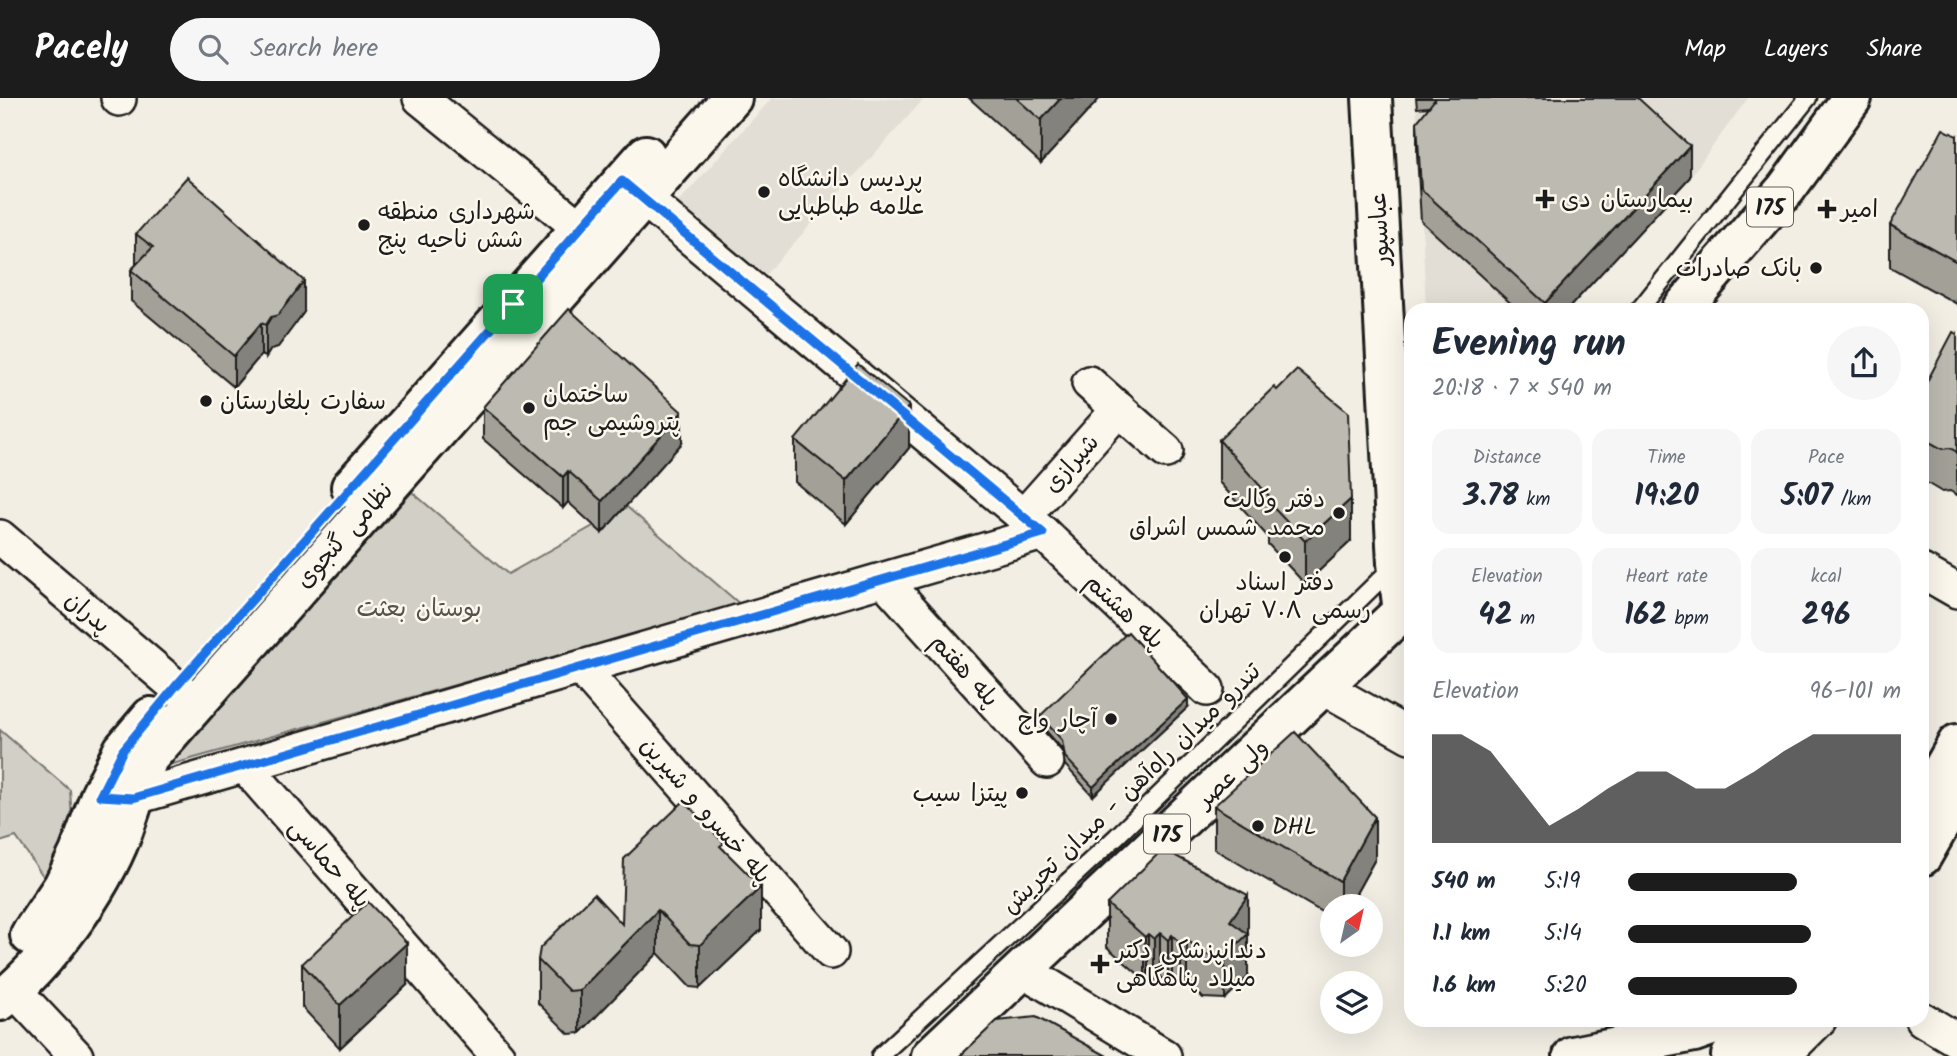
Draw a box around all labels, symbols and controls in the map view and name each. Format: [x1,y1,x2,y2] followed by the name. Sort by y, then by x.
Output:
[170,18,660,81] search box
[35,23,128,76] text: Pacely
[250,28,378,70] text: Search here
[194,30,232,68] icon: search
[1684,30,1726,69] text: Map
[1764,30,1828,69] text: Layers
[1866,30,1922,69] text: Share
[778,160,926,227] place label: پردیس دانشگاه علامه طباطبایی
[1561,181,1693,220] place label: بیمارستان دی
[756,184,772,200] marker: پردیس دانشگاه علامه طباطبایی
[1747,188,1793,226] road number: 175
[1535,189,1555,209] marker: بیمارستان دی
[1839,191,1878,230] place label: امیر
[1359,192,1402,268] street label: عباسپور
[378,193,535,260] place label: شهرداری منطقه شش ناحیه پنج
[1819,201,1835,217] marker: امیر
[356,217,372,233] marker: شهرداری منطقه شش ناحیه پنج
[1676,250,1802,289] place label: بانک صادرات
[1808,260,1824,276] marker: بانک صادرات
[483,274,543,334] pin
[494,285,532,323] icon: arrive
[1432,315,1626,375] text: Evening run
[1827,326,1901,400] button: share
[1432,371,1612,407] text: 20:18 · 7 × 540 m
[543,376,680,443] place label: ساختمان پتروشیمی جم
[220,383,386,422] place label: سفارت بلغارستان
[198,393,214,409] marker: سفارت بلغارستان
[521,400,537,416] marker: ساختمان پتروشیمی جم
[1035,425,1110,503] street label: شیرازی
[1473,443,1541,473] text: Distance
[1647,443,1686,473] text: Time
[1808,443,1844,473] text: Pace
[1463,473,1519,521] text: 3.78
[1634,473,1699,521] text: 19:20
[1781,473,1833,521] text: 5:07
[286,474,404,598] street label: نظامی گنجوی
[1129,481,1325,548] place label: دفتر وکالت محمد شمس اشراق
[1519,485,1550,515] text: km
[1833,485,1871,515] text: /km
[1331,505,1347,521] marker: دفتر وکالت محمد شمس اشراق
[1277,549,1293,565] marker: دفتر اسناد رسمی ۷۰۸ تهران
[1471,562,1543,592] text: Elevation
[1625,562,1708,592] text: Heart rate
[1811,562,1842,592] text: kcal
[1199,564,1371,631] place label: دفتر اسناد رسمی ۷۰۸ تهران
[1075,565,1173,660] street label: پله هشتم
[55,582,119,644] street label: پدران
[357,590,481,629] park label: بوستان بعثت
[1479,592,1512,640] text: 42
[1624,592,1667,640] text: 162
[1802,592,1851,640] text: 296
[1512,604,1535,634] text: m
[1667,604,1709,634] text: bpm
[920,625,1008,717] street label: پله هفتم
[993,653,1272,924] street label: تندرو میدان راه‌آهن - میدان تجریش
[1432,674,1519,710] text: Elevation
[1809,674,1901,710] text: 96–101 m
[1018,701,1098,740] place label: آچار واچ
[1103,711,1119,727] marker: آچار واچ
[630,728,780,894] street label: پله خسرو و شیرین
[1186,730,1279,820] street label: ولی عصر
[913,775,1008,814] place label: پیتزا سیب
[1014,785,1030,801] marker: پیتزا سیب
[1272,808,1317,847] place label: DHL
[278,810,379,918] street label: پله حماسی
[1144,814,1190,854] road number: 175
[1250,818,1266,834] marker: DHL
[1432,864,1496,900] text: 540 m
[1544,864,1580,900] text: 5:19
[1320,894,1382,957] north arrow
[1320,894,1383,1034] map controls
[1432,916,1490,952] text: 1.1 km
[1544,916,1582,952] text: 5:14
[1114,932,1267,999] place label: دندانپزشکی دکتر میلاد پناهگاهی
[1090,954,1110,974] marker: دندانپزشکی دکتر میلاد پناهگاهی
[1432,968,1496,1004] text: 1.6 km
[1544,968,1587,1004] text: 5:20
[1320,971,1383,1034] button: layers

